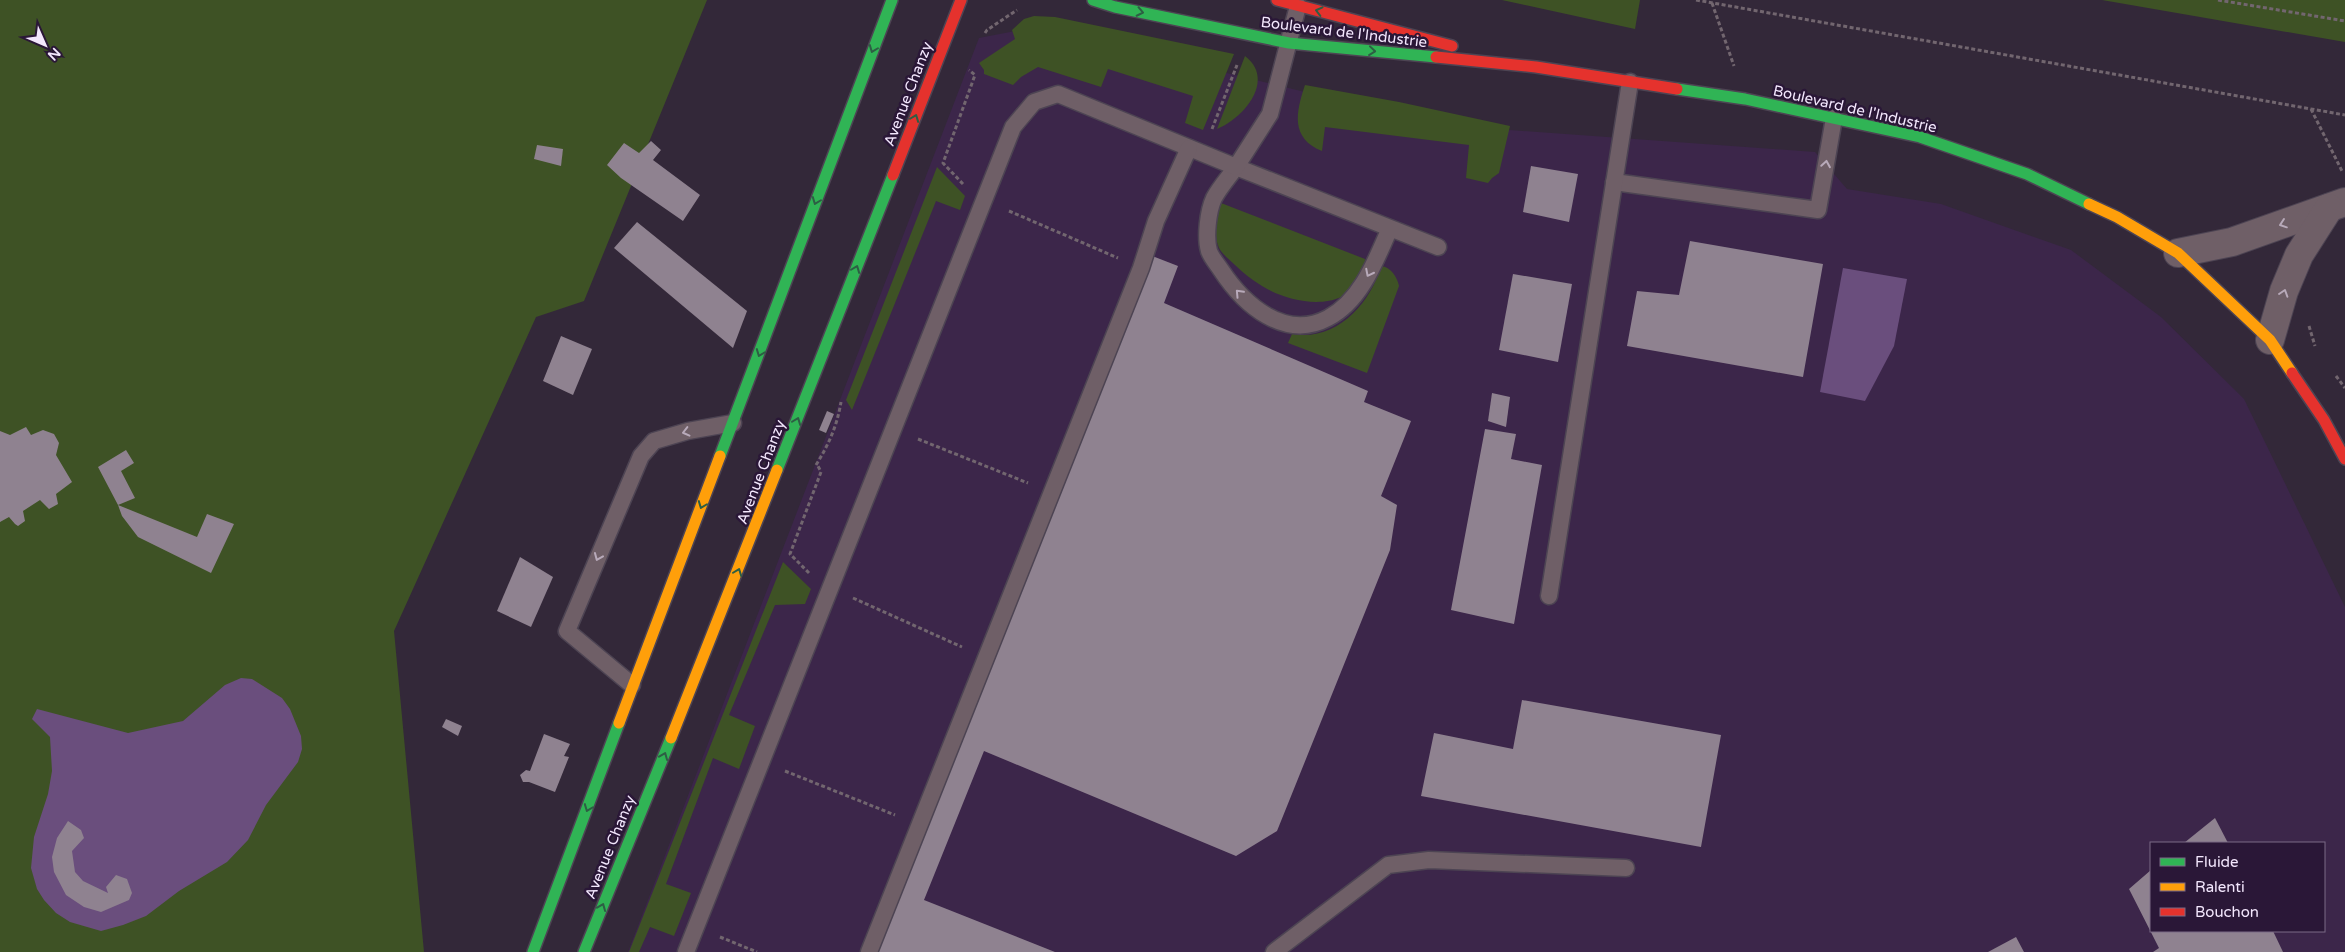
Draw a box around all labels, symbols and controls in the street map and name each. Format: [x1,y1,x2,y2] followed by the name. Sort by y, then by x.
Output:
[1135,6,1144,17] one-way arrow
[1315,6,1324,17] one-way arrow
[1260,13,1428,51] street label: Boulevard de l'Industrie
[20,20,70,70] north arrow
[880,39,936,149] street label: Avenue Chanzy
[44,44,64,64] text: N
[869,44,879,53] one-way arrow
[1368,46,1376,57] one-way arrow
[1771,81,1939,137] street label: Boulevard de l'Industrie
[909,114,919,123] one-way arrow
[1820,160,1830,168] one-way arrow
[812,196,823,205] one-way arrow
[2280,218,2288,228] one-way arrow
[850,265,860,274] one-way arrow
[1366,267,1376,276] one-way arrow
[2278,289,2288,298] one-way arrow
[1236,290,1245,299] one-way arrow
[755,348,766,357] one-way arrow
[733,417,789,527] street label: Avenue Chanzy
[791,417,801,425] one-way arrow
[681,426,690,437] one-way arrow
[698,500,708,509] one-way arrow
[594,552,604,561] one-way arrow
[732,568,742,577] one-way arrow
[657,752,668,761] one-way arrow
[581,793,639,901] street label: Avenue Chanzy
[584,803,594,811] one-way arrow
[2150,842,2325,932] legend
[2195,853,2239,871] text: Fluide
[2195,878,2245,896] text: Ralenti
[596,903,607,912] one-way arrow
[2195,903,2259,921] text: Bouchon

